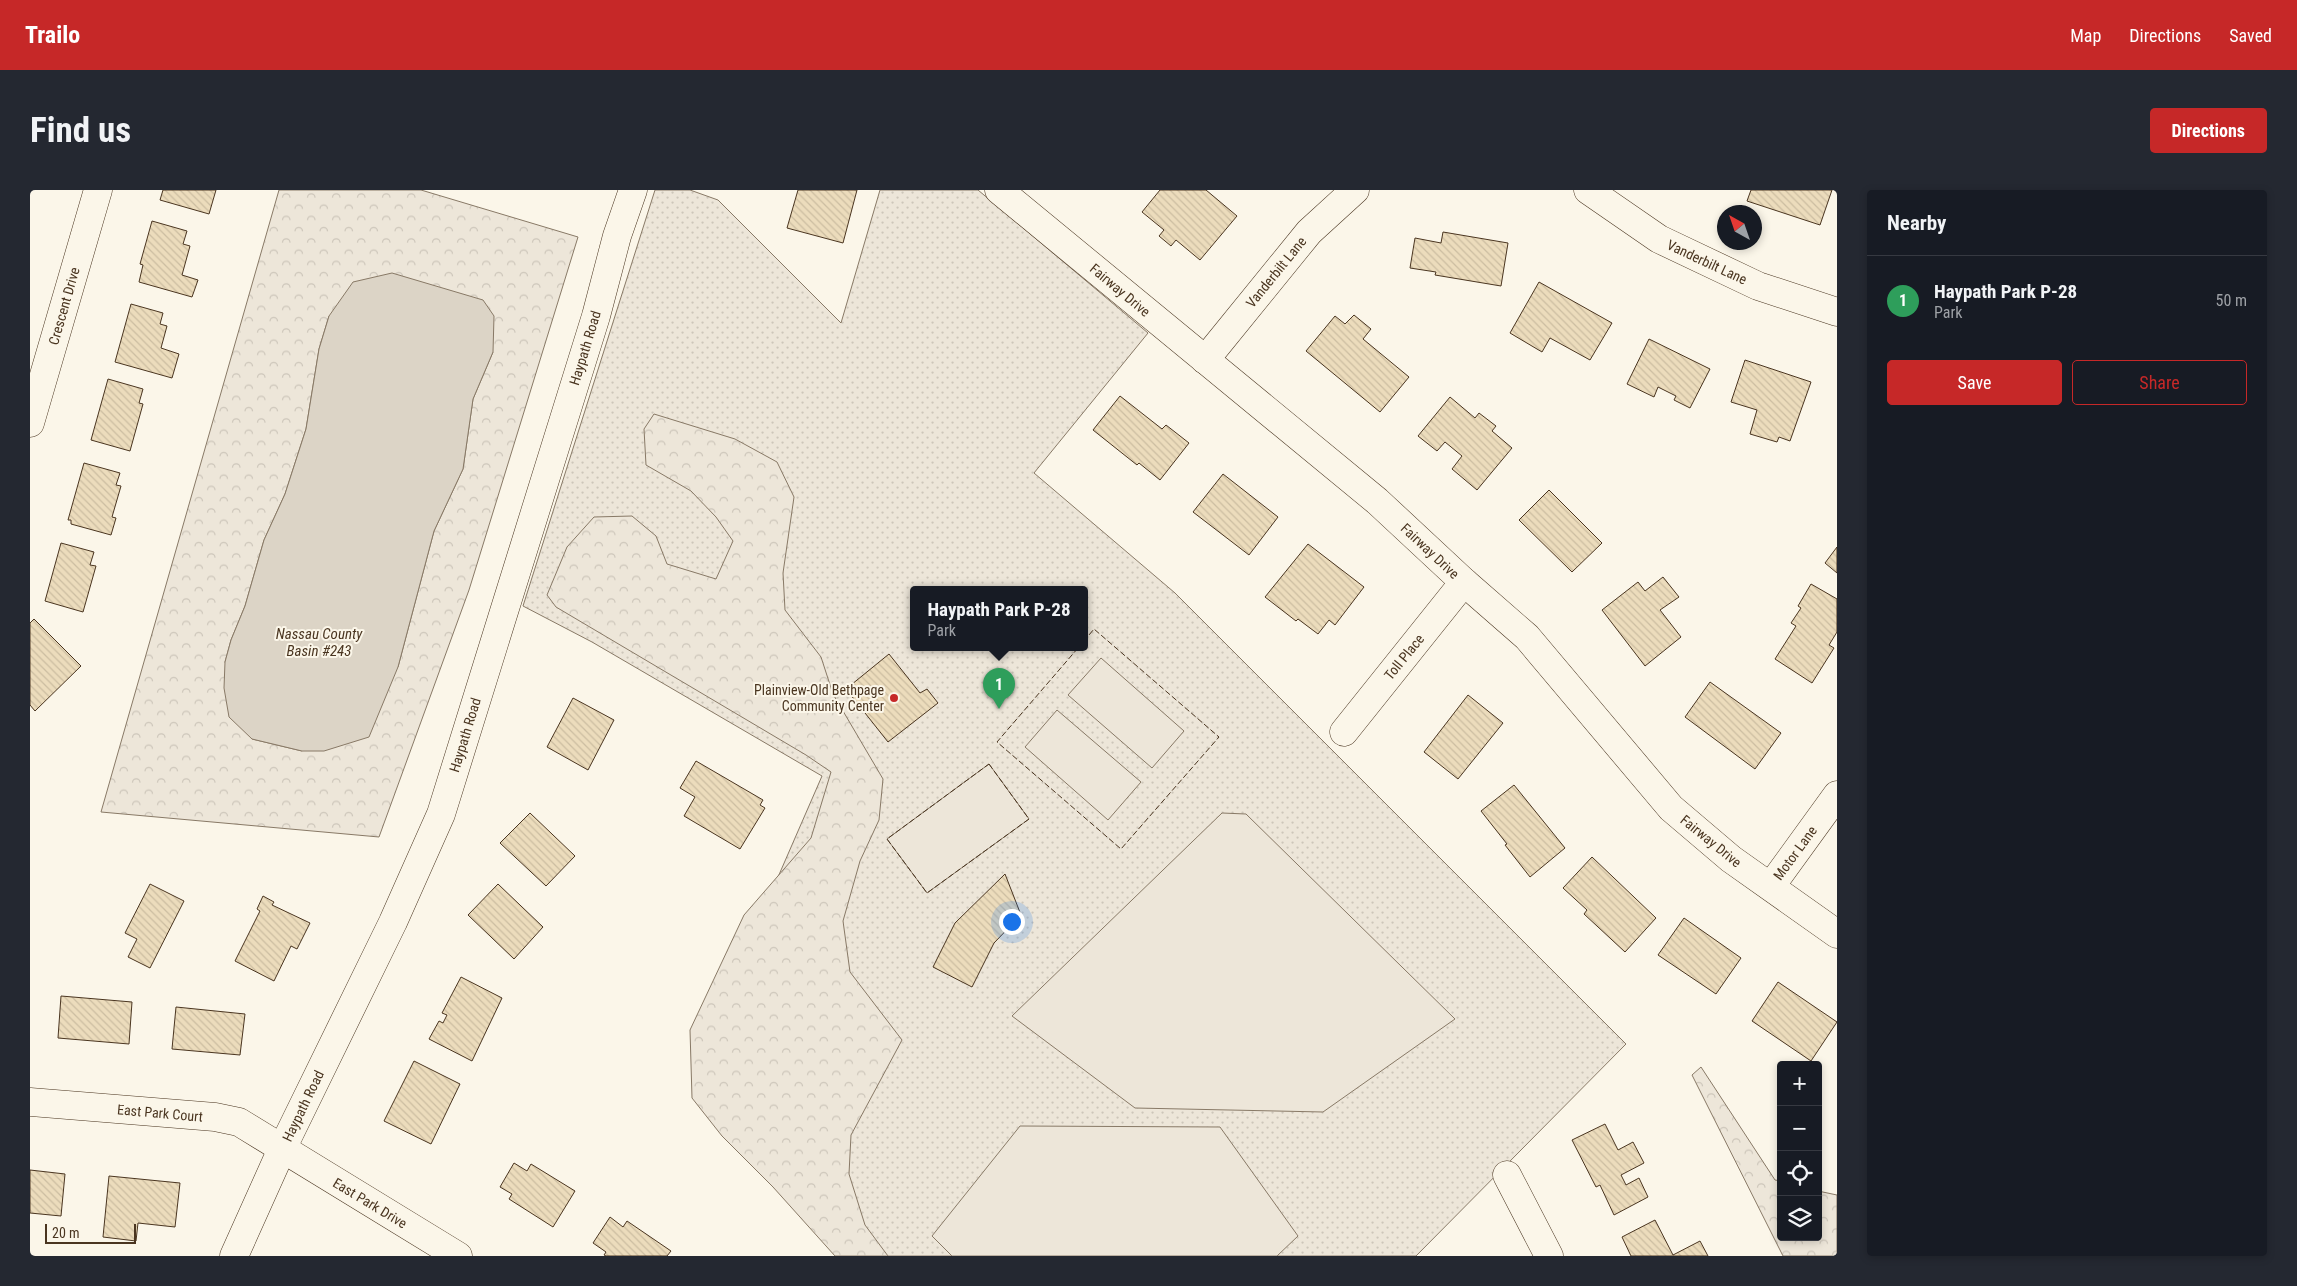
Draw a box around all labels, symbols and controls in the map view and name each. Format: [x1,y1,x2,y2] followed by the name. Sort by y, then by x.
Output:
[25,21,80,49] text: Trailo
[2070,25,2101,46] text: Map
[2129,25,2201,46] text: Directions
[2229,25,2272,46] text: Saved
[2150,108,2267,153] button: Directions
[30,110,131,151] text: Find us
[1717,205,1762,250] north arrow
[1887,211,1946,235] text: Nearby
[1243,233,1310,311] street label: Vanderbilt Lane
[1665,237,1750,288] street label: Vanderbilt Lane
[1087,260,1154,320] street label: Fairway Drive
[45,265,83,347] street label: Crescent Drive
[1934,280,2077,303] text: Haypath Park P-28
[1899,291,1907,310] text: 1
[2215,291,2247,310] text: 50 m
[1934,303,1963,322] text: Park
[566,309,604,387] street label: Haypath Road
[1887,360,2062,405] button: Save
[2072,360,2247,405] button: Share
[1398,520,1463,582] street label: Fairway Drive
[910,586,1088,651] popup
[927,598,1071,621] text: Haypath Park P-28
[927,621,956,640] text: Park
[276,625,363,660] water label: Nassau County Basin #243
[1381,631,1427,683] street label: Toll Place
[983,668,1015,709] pin: 1
[754,682,884,714] place label: Plainview-Old Bethpage Community Center
[888,692,900,704] marker: Plainview-Old Bethpage Community Center
[446,696,484,774] street label: Haypath Road
[1677,812,1745,871] street label: Fairway Drive
[1770,823,1820,883] street label: Motor Lane
[999,909,1025,935] your location
[1777,1061,1822,1241] map controls
[1777,1061,1822,1106] button: +
[279,1068,327,1144] street label: Haypath Road
[116,1101,204,1125] street label: East Park Court
[1777,1106,1822,1151] button: −
[1777,1151,1822,1196] button: locate
[330,1175,410,1232] street label: East Park Drive
[1777,1196,1822,1241] button: layers
[45,1221,136,1244] scale bar
[52,1225,80,1241] text: 20 m

